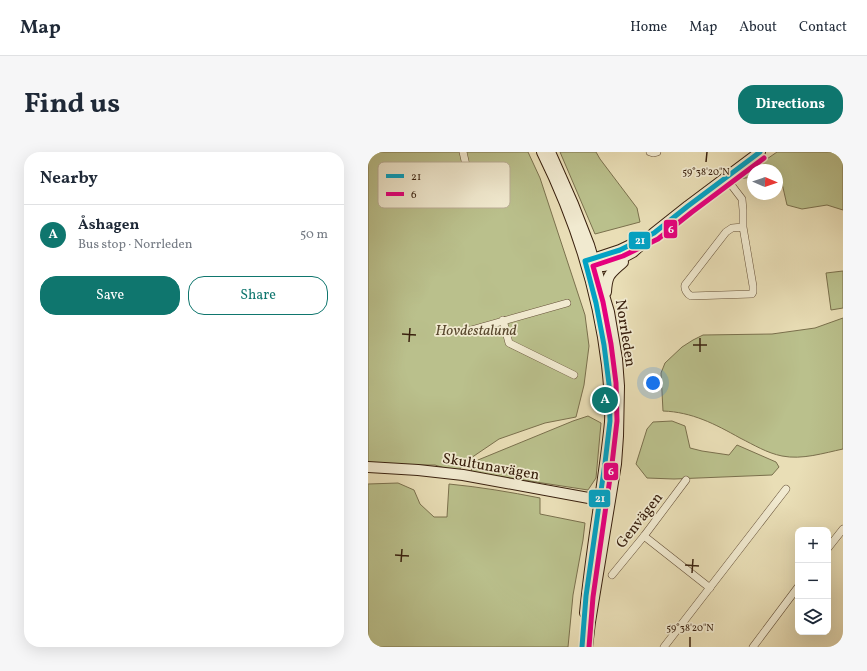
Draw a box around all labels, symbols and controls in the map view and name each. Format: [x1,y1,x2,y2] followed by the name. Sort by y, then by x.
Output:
[20,15,61,41] text: Map
[630,18,667,37] text: Home
[689,18,717,37] text: Map
[739,18,777,37] text: About
[799,18,847,37] text: Contact
[24,85,120,124] text: Find us
[738,85,843,124] button: Directions
[378,162,510,208] legend
[747,164,783,200] north arrow
[682,165,730,179] text: 59°38'20"N
[40,167,98,190] text: Nearby
[411,170,421,185] text: 21
[411,188,417,203] text: 6
[78,215,139,236] text: Åshagen
[663,219,678,239] line badge: 6
[668,223,674,238] text: 6
[48,226,58,244] text: A
[300,226,328,244] text: 50 m
[628,231,651,250] line badge: 21
[635,234,645,249] text: 21
[78,236,192,254] text: Bus stop · Norrleden
[40,276,180,315] button: Save
[188,276,328,315] button: Share
[609,298,640,368] street label: Norrleden
[435,321,517,342] park label: Hovdestalund
[643,373,663,393] your location
[592,385,618,415] pin: A
[441,449,541,486] street label: Skultunavägen
[603,462,619,481] line badge: 6
[608,465,614,480] text: 6
[588,489,611,508] line badge: 21
[612,489,669,553] street label: Genvägen
[595,492,605,507] text: 21
[795,527,831,635] map controls
[795,527,831,563] button: +
[795,563,831,599] button: −
[795,599,831,635] button: layers
[666,621,714,635] text: 59°38'20"N

